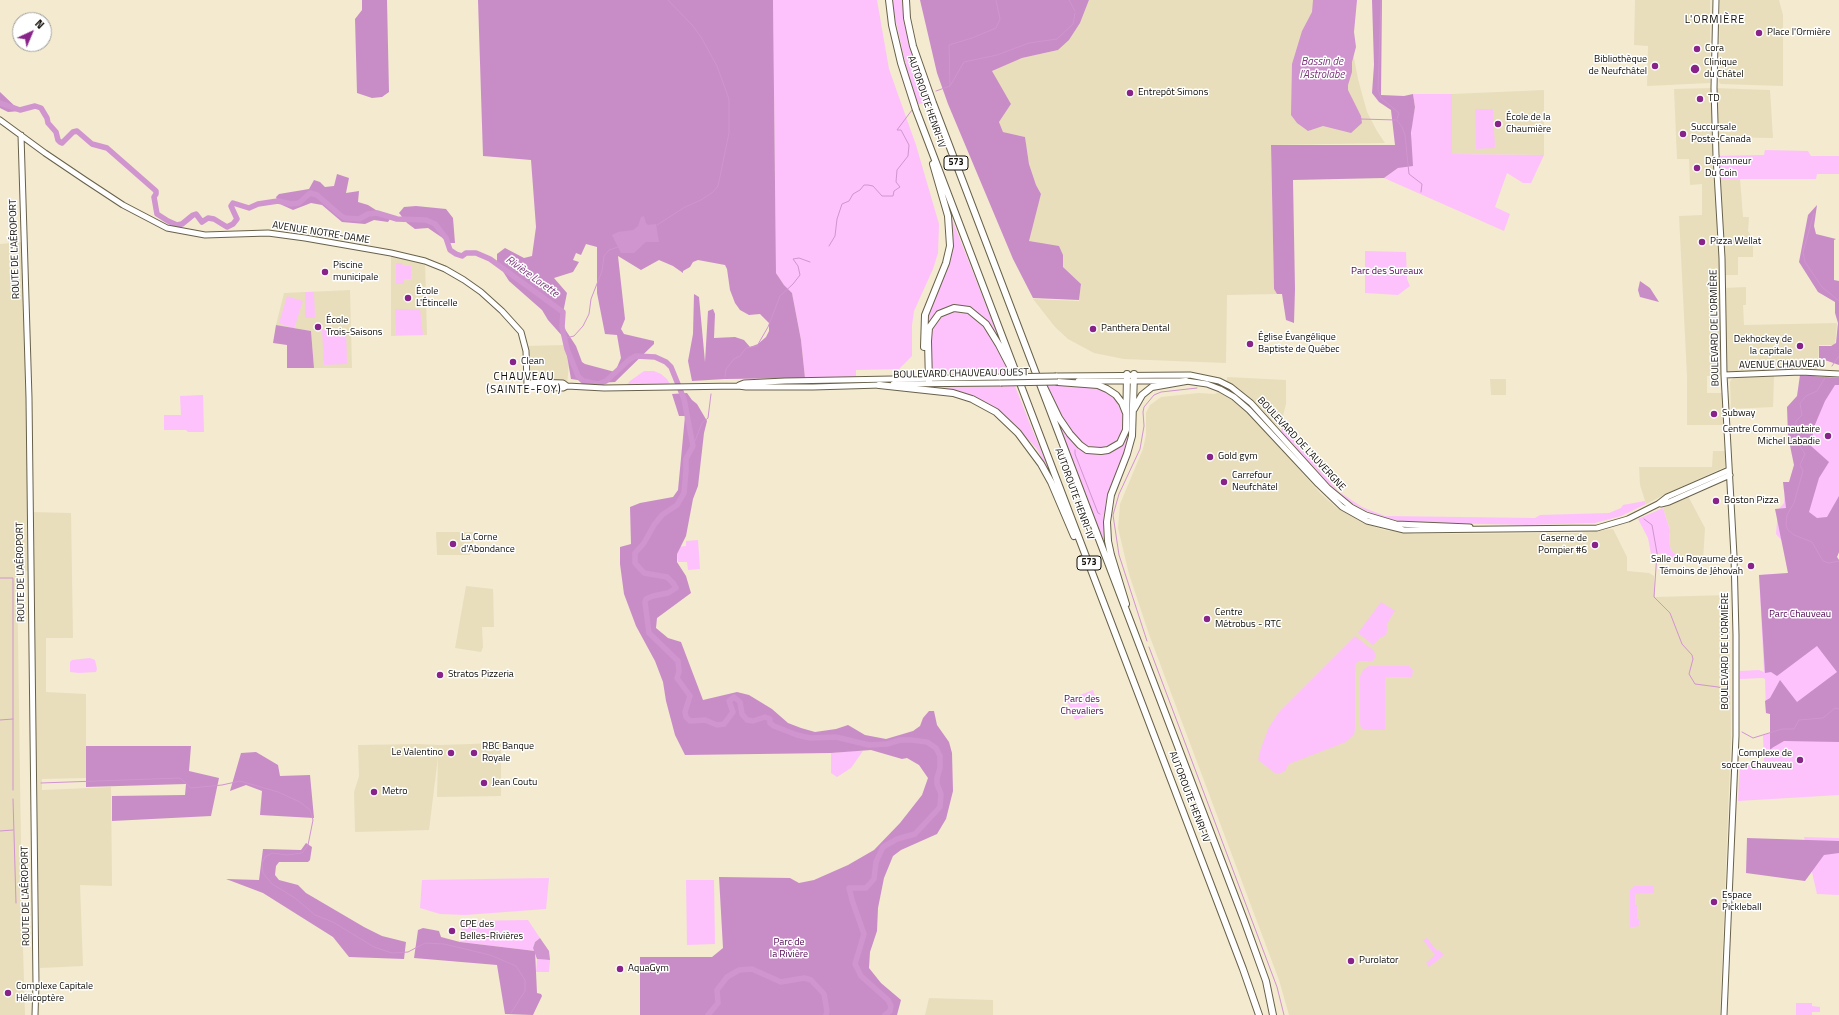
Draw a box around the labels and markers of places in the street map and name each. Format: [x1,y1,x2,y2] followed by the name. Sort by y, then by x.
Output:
[1767,27,1830,39] place label: Place l'Ormière
[1754,28,1764,38] marker: Place l'Ormière
[1705,43,1724,55] place label: Cora
[1692,44,1702,54] marker: Cora
[1589,54,1647,78] place label: Bibliothèque de Neufchâtel
[1704,57,1743,80] place label: Clinique du Châtel
[1650,61,1660,71] marker: Bibliothèque de Neufchâtel
[1689,63,1701,75] marker: Clinique du Châtel
[1138,87,1208,99] place label: Entrepôt Simons
[1125,88,1135,98] marker: Entrepôt Simons
[1708,93,1720,105] place label: TD
[1695,94,1705,104] marker: TD
[1506,112,1551,136] place label: École de la Chaumière
[1493,119,1503,129] marker: École de la Chaumière
[1691,122,1751,146] place label: Succursale Poste-Canada
[1678,129,1688,139] marker: Succursale Poste-Canada
[1705,156,1751,180] place label: Dépanneur Du Coin
[1692,163,1702,173] marker: Dépanneur Du Coin
[1710,236,1761,248] place label: Pizza Wellat
[1697,237,1707,247] marker: Pizza Wellat
[333,260,378,284] place label: Piscine municipale
[320,267,330,277] marker: Piscine municipale
[416,286,458,310] place label: École L'Étincelle
[403,293,413,303] marker: École L'Étincelle
[326,315,382,338] place label: École Trois-Saisons
[313,322,323,332] marker: École Trois-Saisons
[1101,323,1169,335] place label: Panthera Dental
[1088,324,1098,334] marker: Panthera Dental
[1258,332,1340,356] place label: Église Évangélique Baptiste de Québec
[1734,334,1792,358] place label: Dekhockey de la capitale
[1245,339,1255,349] marker: Église Évangélique Baptiste de Québec
[1795,341,1805,351] marker: Dekhockey de la capitale
[521,356,544,368] place label: Clean
[508,357,518,367] marker: Clean
[1722,408,1755,420] place label: Subway
[1709,409,1719,419] marker: Subway
[1723,424,1820,448] place label: Centre Communautaire Michel Labadie
[1823,431,1833,441] marker: Centre Communautaire Michel Labadie
[1218,451,1258,463] place label: Gold gym
[1205,452,1215,462] marker: Gold gym
[1232,470,1278,494] place label: Carrefour Neufchâtel
[1219,477,1229,487] marker: Carrefour Neufchâtel
[1724,495,1779,507] place label: Boston Pizza
[1711,496,1721,506] marker: Boston Pizza
[461,532,515,556] place label: La Corne d'Abondance
[1538,533,1587,556] place label: Caserne de Pompier #6
[448,539,458,549] marker: La Corne d'Abondance
[1590,540,1600,550] marker: Caserne de Pompier #6
[1651,554,1743,578] place label: Salle du Royaume des Témoins de Jéhovah
[1746,561,1756,571] marker: Salle du Royaume des Témoins de Jéhovah
[1215,607,1281,630] place label: Centre Métrobus - RTC
[1202,614,1212,624] marker: Centre Métrobus - RTC
[448,669,514,681] place label: Stratos Pizzeria
[435,670,445,680] marker: Stratos Pizzeria
[482,741,534,764] place label: RBC Banque Royale
[391,747,443,759] place label: Le Valentino
[446,748,456,758] marker: Le Valentino
[469,748,479,758] marker: RBC Banque Royale
[1722,748,1792,772] place label: Complexe de soccer Chauveau
[1795,755,1805,765] marker: Complexe de soccer Chauveau
[492,777,537,789] place label: Jean Coutu
[479,778,489,788] marker: Jean Coutu
[382,786,408,798] place label: Metro
[369,787,379,797] marker: Metro
[1722,890,1762,914] place label: Espace Pickleball
[1709,897,1719,907] marker: Espace Pickleball
[460,919,523,942] place label: CPE des Belles-Rivières
[447,926,457,936] marker: CPE des Belles-Rivières
[1359,955,1398,967] place label: Purolator
[1346,956,1356,966] marker: Purolator
[628,963,669,975] place label: AquaGym
[615,964,625,974] marker: AquaGym
[16,981,93,1004] place label: Complexe Capitale Hélicoptère
[3,988,13,998] marker: Complexe Capitale Hélicoptère

